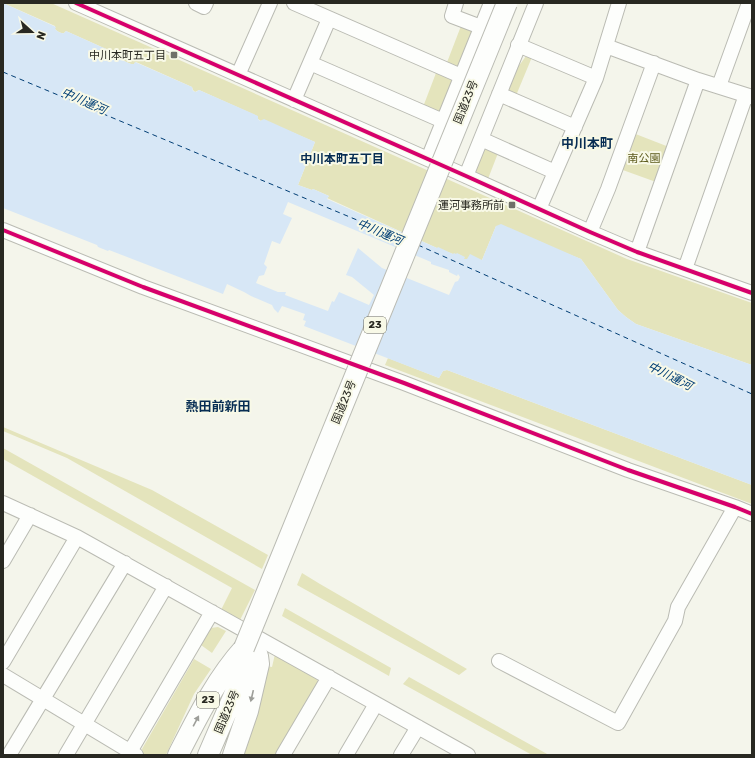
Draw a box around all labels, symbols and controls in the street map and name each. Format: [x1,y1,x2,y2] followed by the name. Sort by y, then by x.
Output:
[12,12,52,52] north arrow
[33,29,48,42] text: N
[89,49,166,62] place label: 中川本町五丁目
[169,50,179,60] marker: 中川本町五丁目
[451,78,481,126] street label: 国道23号
[59,85,111,118] water label: 中川運河
[561,136,613,151] district label: 中川本町
[300,152,384,166] district label: 中川本町五丁目
[628,152,661,165] park label: 南公園
[438,199,504,212] place label: 運河事務所前
[507,200,517,210] marker: 運河事務所前
[355,216,407,249] water label: 中川運河
[364,317,386,333] road number: 23
[645,359,696,394] water label: 中川運河
[329,378,359,426] street label: 国道23号
[185,399,251,414] district label: 熱田前新田
[212,688,242,736] street label: 国道23号
[248,689,254,702] one-way arrow
[197,692,219,708] road number: 23
[193,715,199,726] one-way arrow

